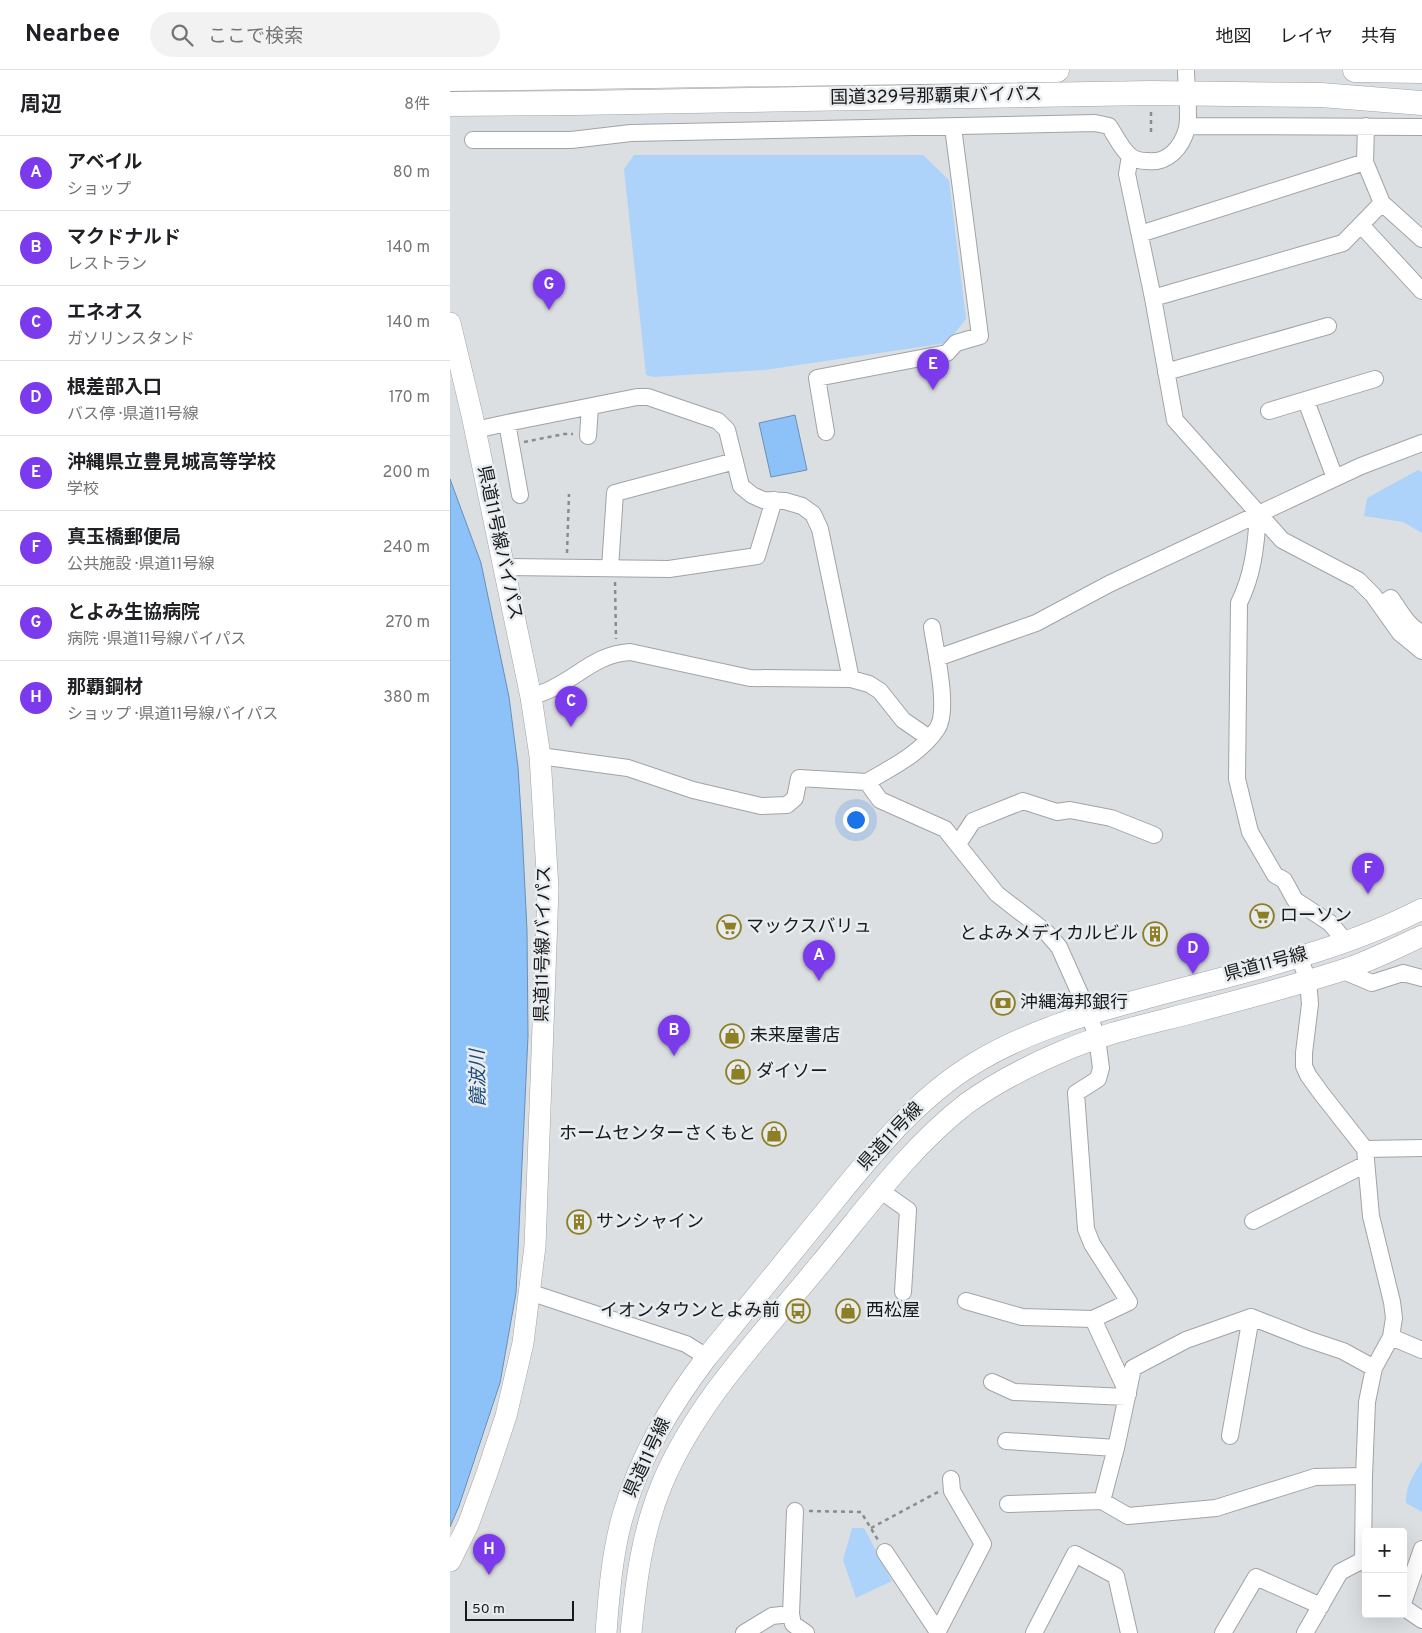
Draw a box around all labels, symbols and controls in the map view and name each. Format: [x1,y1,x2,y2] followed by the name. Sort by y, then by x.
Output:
[150,12,500,57] search box
[25,20,120,50] text: Nearbee
[168,21,196,49] icon: search
[208,25,303,49] text: ここで検索
[1216,26,1252,49] text: 地図
[1280,26,1333,49] text: レイヤ
[1361,26,1397,49] text: 共有
[830,84,1042,110] street label: 国道329号那覇東バイパス
[20,92,62,119] text: 周辺
[404,95,430,115] text: 8件
[67,151,143,175] text: アベイル
[30,163,42,183] text: A
[393,163,430,183] text: 80 m
[67,180,131,200] text: ショップ
[67,226,181,250] text: マクドナルド
[30,238,42,258] text: B
[387,238,430,258] text: 140 m
[67,255,147,275] text: レストラン
[533,269,565,310] pin: G
[67,301,143,325] text: エネオス
[31,313,41,333] text: C
[387,313,430,333] text: 140 m
[67,330,195,350] text: ガソリンスタンド
[917,349,949,390] pin: E
[67,376,162,400] text: 根差部入口
[30,388,42,408] text: D
[389,388,430,408] text: 170 m
[67,405,198,425] text: バス停 · 県道11号線
[67,451,276,475] text: 沖縄県立豊見城高等学校
[31,463,41,483] text: E
[382,463,430,483] text: 200 m
[471,464,527,622] street label: 県道11号線バイパス
[67,480,99,500] text: 学校
[67,526,181,550] text: 真玉橋郵便局
[31,538,41,558] text: F
[383,538,430,558] text: 240 m
[67,555,214,575] text: 公共施設 · 県道11号線
[67,601,200,625] text: とよみ生協病院
[31,613,41,633] text: G
[385,613,430,633] text: 270 m
[67,630,246,650] text: 病院 · 県道11号線バイパス
[67,676,143,700] text: 那覇鋼材
[555,686,587,727] pin: C
[30,688,42,708] text: H
[383,688,430,708] text: 380 m
[67,705,278,725] text: ショップ · 県道11号線バイパス
[843,807,869,833] your location
[1352,853,1384,894] pin: F
[531,865,557,1023] street label: 県道11号線バイパス
[1249,903,1275,929] supermarket icon: ローソン
[1280,905,1352,928] place label: ローソン
[716,914,742,940] supermarket icon: マックスバリュ
[746,916,871,939] place label: マックスバリュ
[1142,921,1168,947] building icon: とよみメディカルビル
[959,923,1138,946] place label: とよみメディカルビル
[1177,933,1209,974] pin: D
[803,940,835,981] pin: A
[1222,943,1310,987] street label: 県道11号線
[990,990,1016,1016] bank icon: 沖縄海邦銀行
[1020,992,1128,1015] place label: 沖縄海邦銀行
[658,1015,690,1056] pin: B
[719,1023,745,1049] shop icon: 未来屋書店
[750,1025,840,1048] place label: 未来屋書店
[466,1047,491,1107] water label: 饒波川
[725,1059,751,1085] shop icon: ダイソー
[756,1061,828,1084] place label: ダイソー
[853,1098,929,1176] street label: 県道11号線
[761,1121,787,1147] shop icon: ホームセンターさくもと
[559,1123,756,1146] place label: ホームセンターさくもと
[566,1209,592,1235] building icon: サンシャイン
[596,1211,704,1234] place label: サンシャイン
[785,1298,811,1324] bus stop icon: イオンタウンとよみ前
[835,1298,861,1324] shop icon: 西松屋
[600,1300,780,1323] place label: イオンタウンとよみ前
[866,1300,920,1323] place label: 西松屋
[620,1414,676,1502] street label: 県道11号線
[1362,1528,1407,1618] map controls
[1362,1528,1407,1573] button: +
[473,1534,505,1575] pin: H
[1362,1573,1407,1618] button: −
[465,1598,574,1621] scale bar
[472,1601,505,1618] text: 50 m

